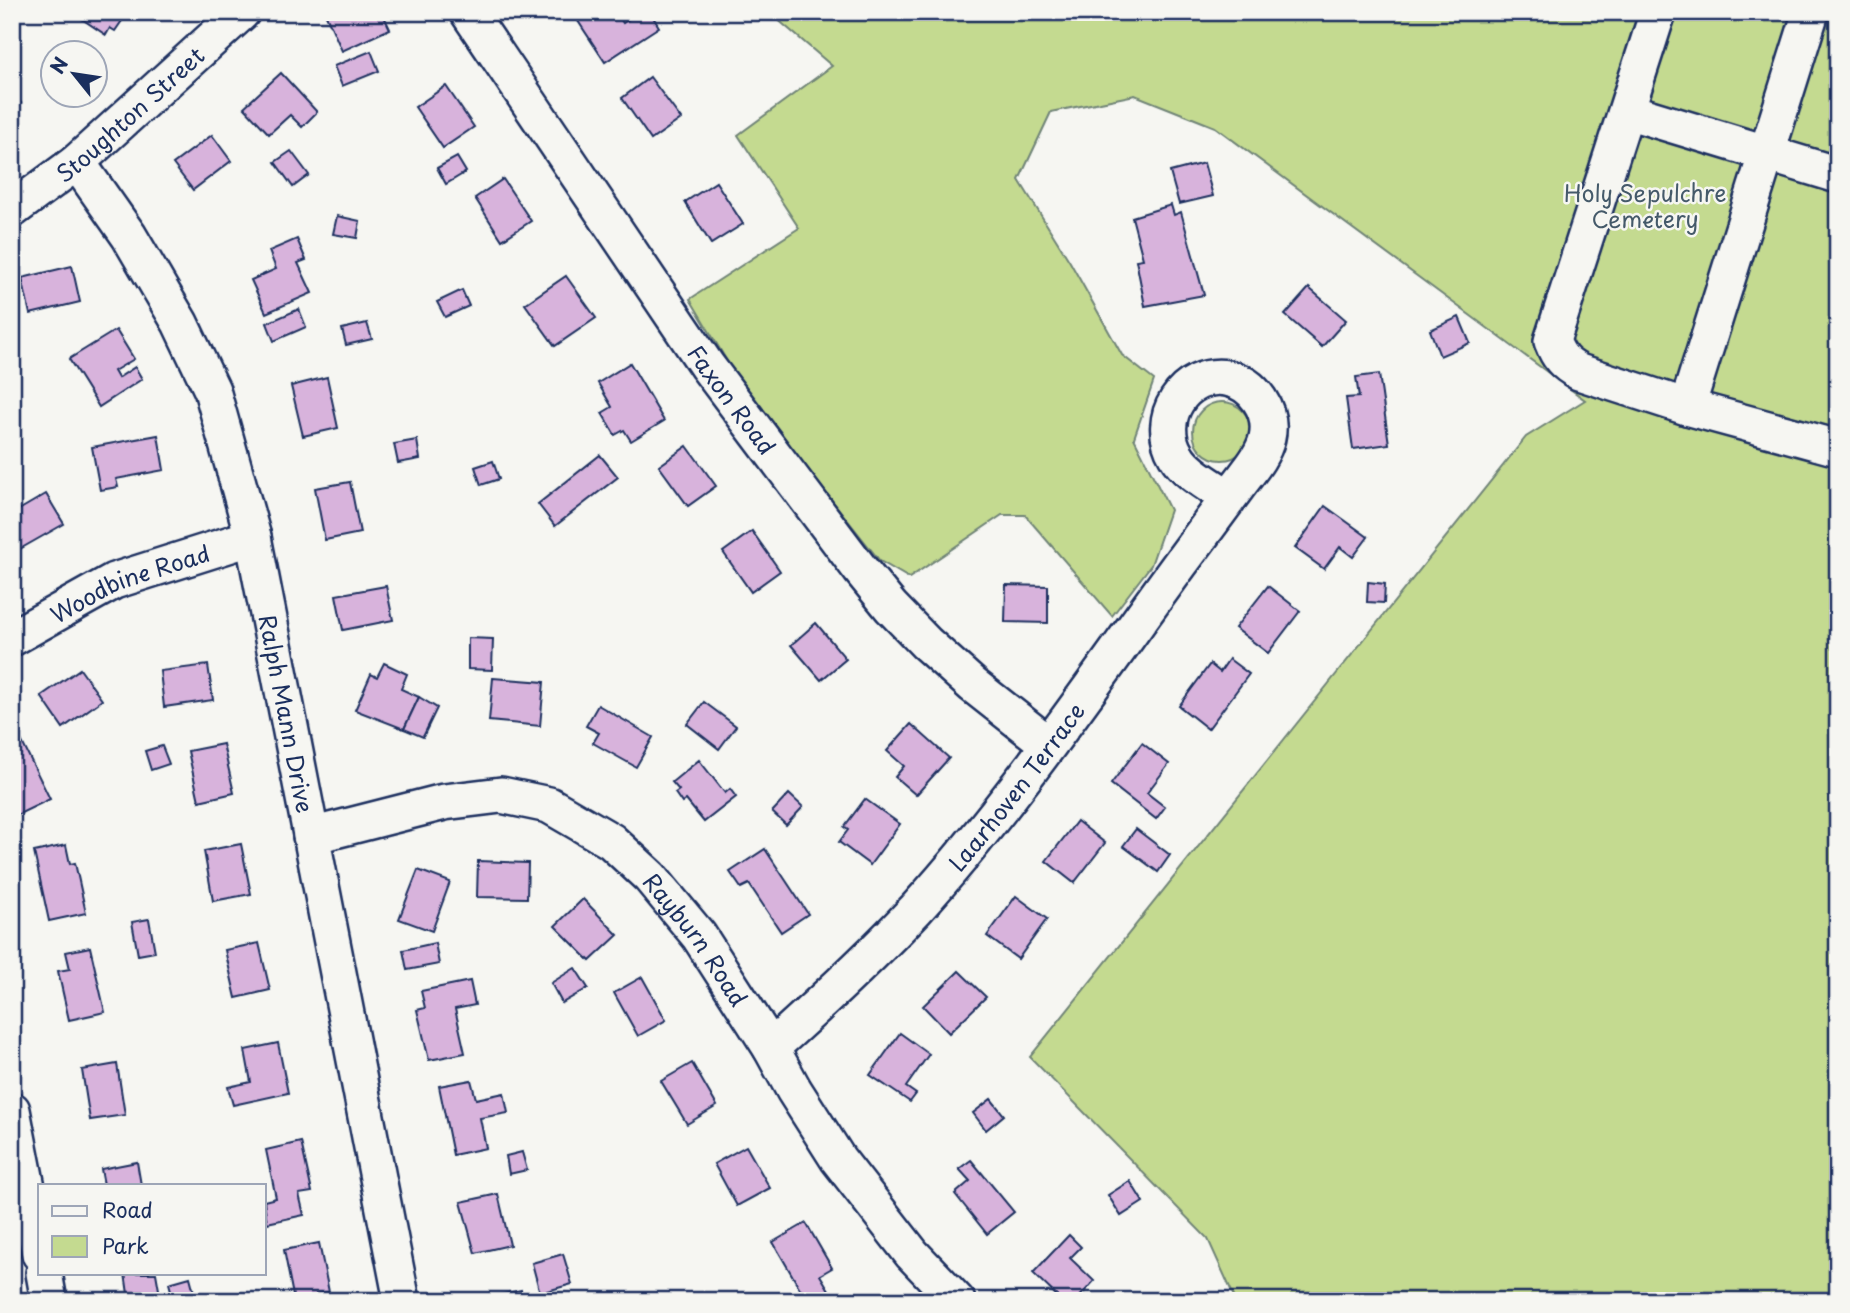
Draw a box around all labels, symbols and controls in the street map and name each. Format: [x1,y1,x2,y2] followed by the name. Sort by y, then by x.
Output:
[38,38,108,108] north arrow
[48,38,211,190] street label: Stoughton Street
[43,51,74,79] text: N
[1564,175,1726,236] park label: Holy Sepulchre Cemetery
[680,337,785,462] street label: Faxon Road
[43,534,214,631] street label: Woodbine Road
[251,611,324,816] street label: Ralph Mann Drive
[939,695,1092,878] street label: Laarhoven Terrace
[635,864,757,1013] street label: Rayburn Road
[38,1184,266,1274] legend
[102,1193,153,1225] text: Road
[102,1229,149,1261] text: Park

